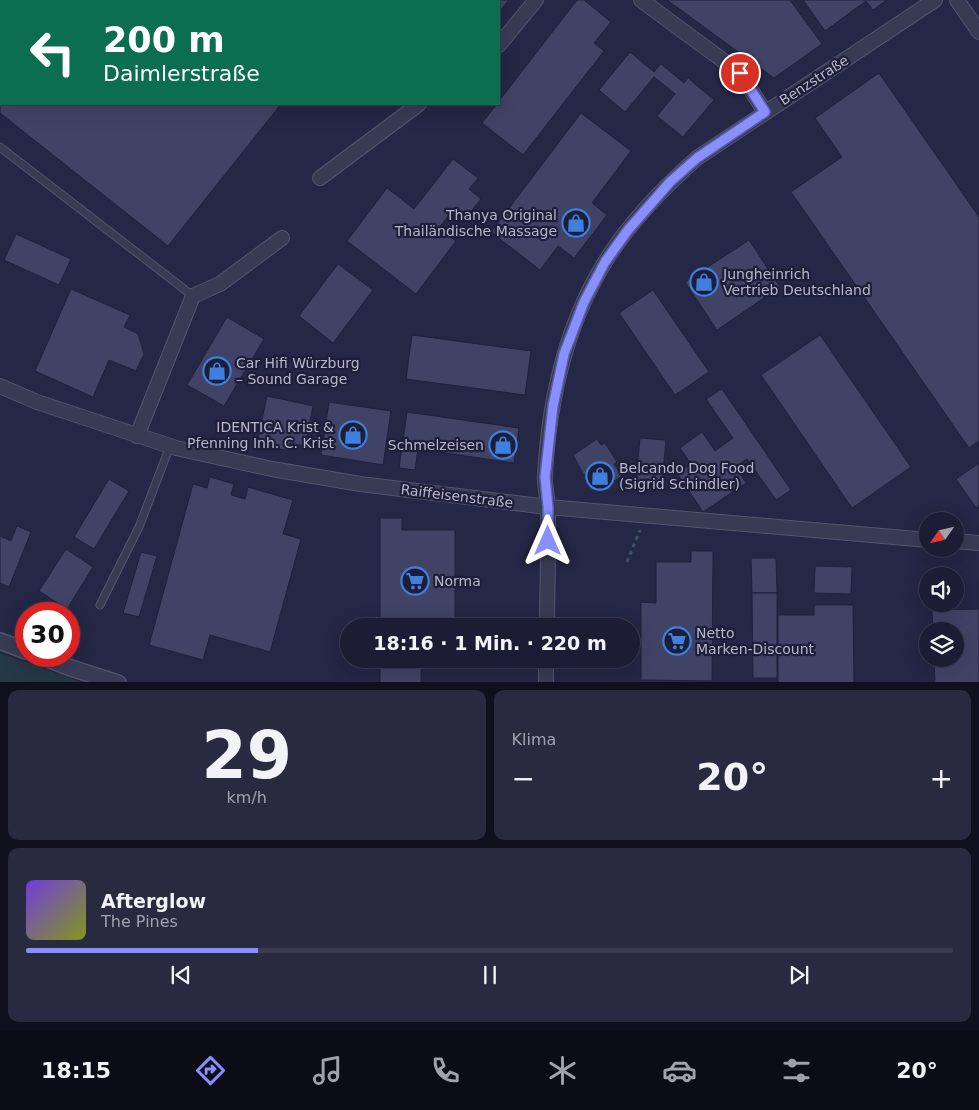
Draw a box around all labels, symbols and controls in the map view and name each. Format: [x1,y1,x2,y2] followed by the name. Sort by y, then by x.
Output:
[20,20,85,85] icon: left
[103,20,225,60] text: 200 m
[719,52,761,94] pin
[777,52,851,108] street label: Benzstraße
[726,59,754,87] icon: arrive
[103,61,260,86] text: Daimlerstraße
[394,207,557,239] place label: Thanya Original Thailändische Massage
[561,208,591,238] shop icon: Thanya Original Thailändische Massage
[722,266,871,298] place label: Jungheinrich Vertrieb Deutschland
[689,267,719,297] shop icon: Jungheinrich Vertrieb Deutschland
[236,355,360,387] place label: Car Hifi Würzburg – Sound Garage
[202,356,232,386] shop icon: Car Hifi Würzburg – Sound Garage
[187,419,335,451] place label: IDENTICA Krist & Pfenning Inh. C. Krist
[338,420,368,450] shop icon: IDENTICA Krist & Pfenning Inh. C. Krist
[488,430,518,460] shop icon: Schmelzeisen
[388,437,484,453] place label: Schmelzeisen
[619,460,754,492] place label: Belcando Dog Food (Sigrid Schindler)
[585,461,615,491] shop icon: Belcando Dog Food (Sigrid Schindler)
[400,481,514,511] street label: Raiffeisenstraße
[919,512,964,558] north arrow
[919,512,964,667] map controls
[521,514,573,566] position arrow
[400,566,430,596] supermarket icon: Norma
[919,567,964,612] button: sound
[434,573,481,589] place label: Norma
[15,602,80,667] speed limit sign: 30
[919,622,964,667] button: layers
[696,625,815,657] place label: Netto Marken-Discount
[662,626,692,656] supermarket icon: Netto Marken-Discount
[373,632,607,654] text: 18:16 · 1 Min. · 220 m
[202,718,292,793] text: 29
[512,730,556,749] text: Klima
[696,755,768,799] text: 20°
[512,762,535,795] text: −
[930,762,953,795] text: +
[227,788,267,807] text: km/h
[101,890,206,912] text: Afterglow
[101,912,178,931] text: The Pines
[167,961,195,989] icon: previous
[476,961,504,989] icon: pause
[785,961,813,989] icon: next
[193,1053,228,1088] icon: directions
[310,1053,345,1088] icon: music
[428,1053,463,1088] icon: phone
[545,1053,580,1088] icon: climate
[662,1053,697,1088] icon: car
[779,1053,814,1088] icon: filters
[41,1058,111,1083] text: 18:15
[896,1058,938,1083] text: 20°

